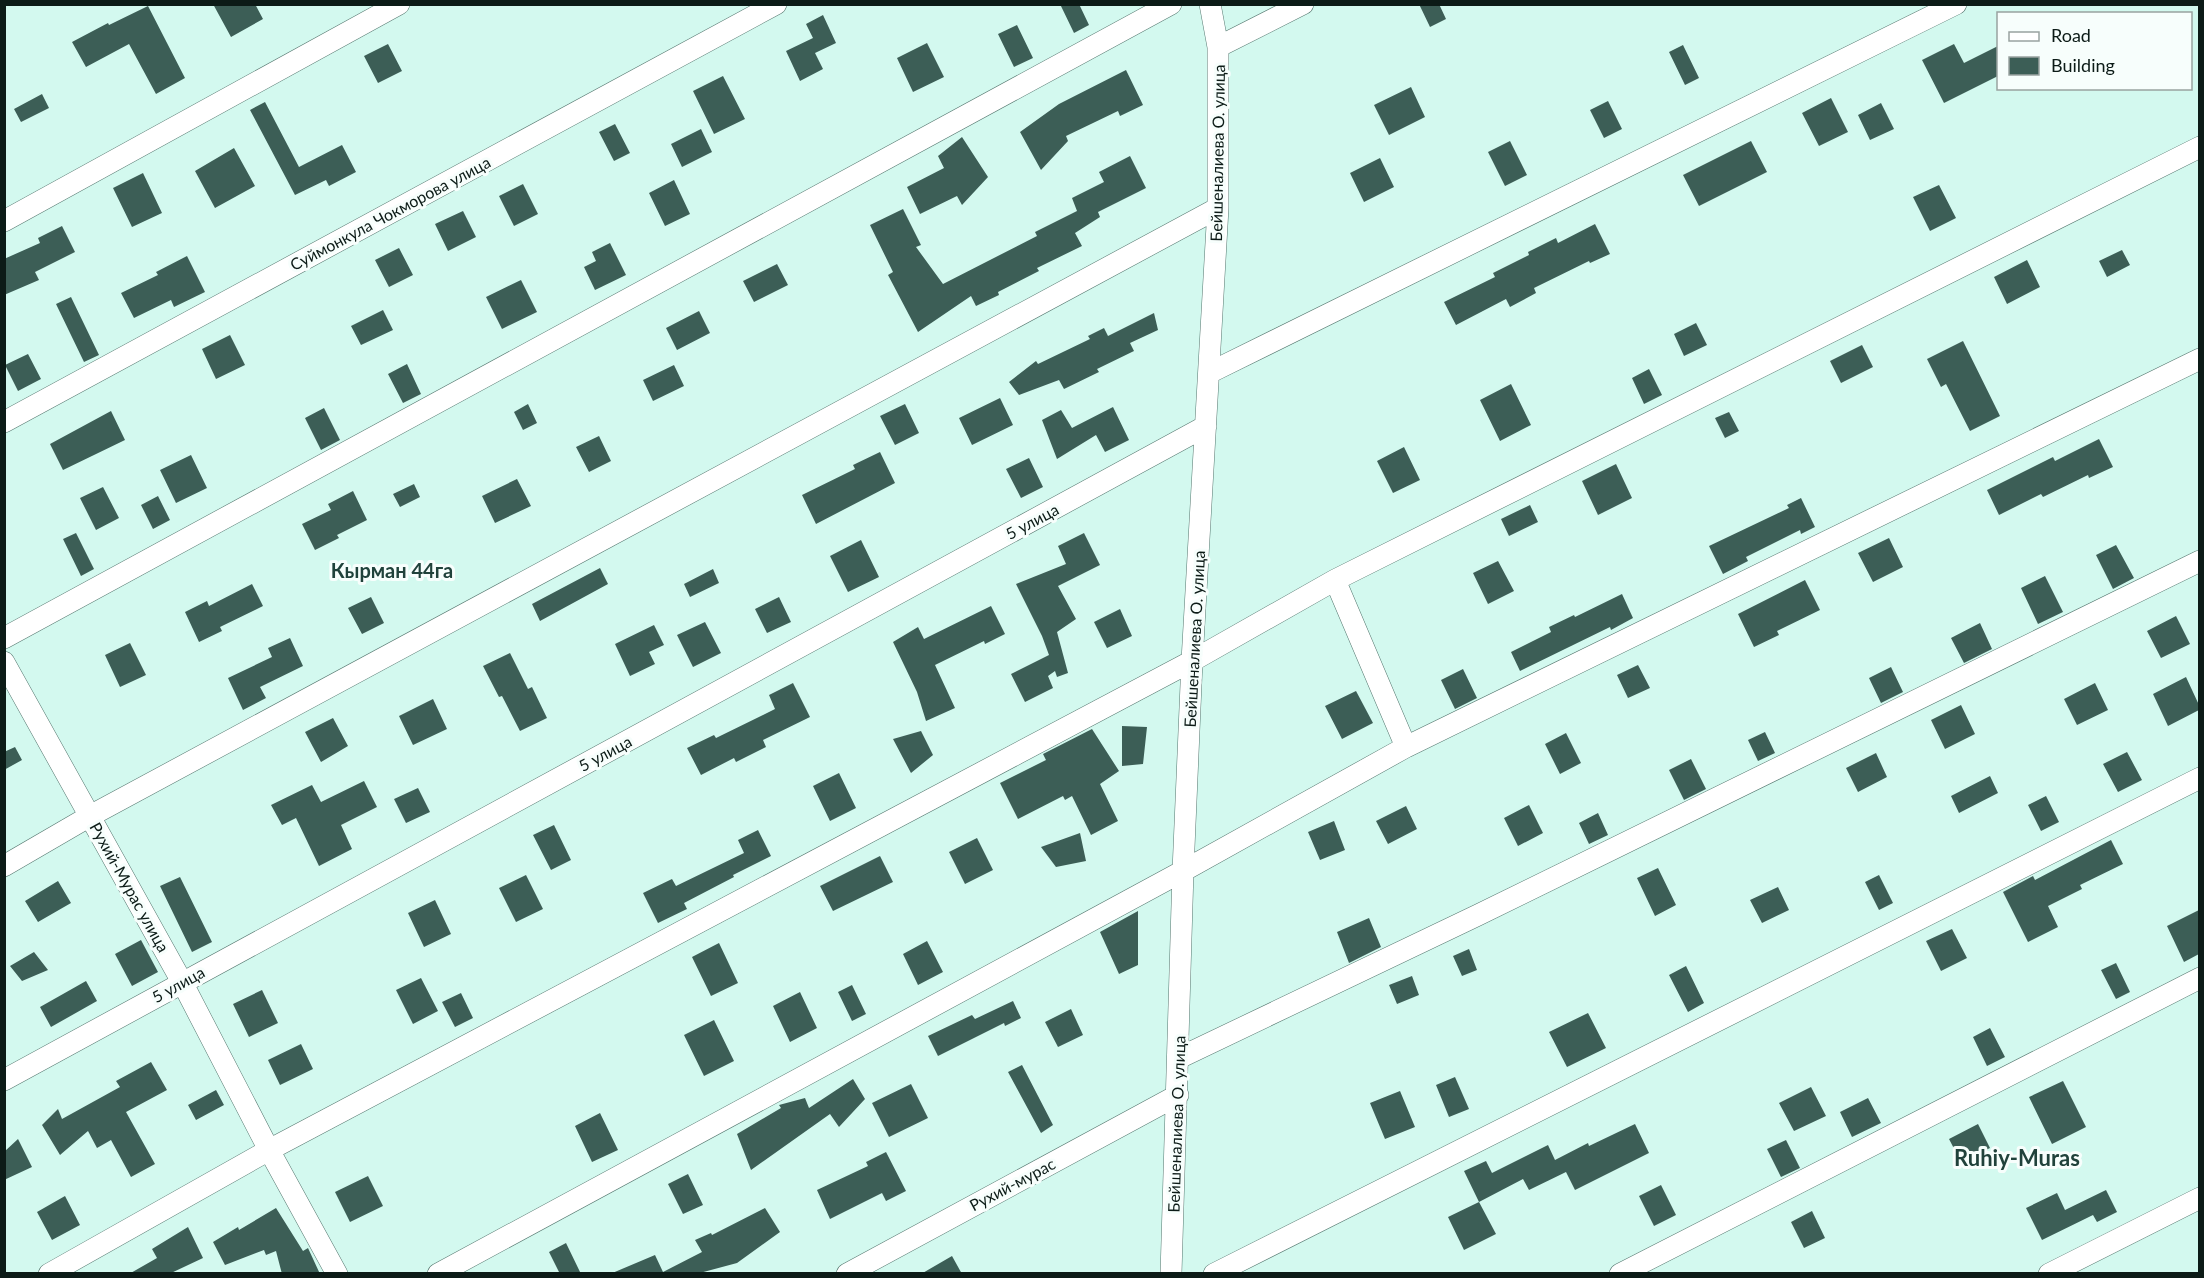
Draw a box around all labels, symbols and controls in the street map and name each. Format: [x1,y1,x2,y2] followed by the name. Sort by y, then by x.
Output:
[1997,12,2192,90] legend
[2051,24,2091,46] text: Road
[2051,54,2115,76] text: Building
[1206,64,1228,242] street label: Бейшеналиева О. улица
[287,152,493,274] street label: Суймонкула Чокморова улица
[1002,499,1062,543] street label: 5 улица
[1180,550,1208,728] street label: Бейшеналиева О. улица
[331,558,453,582] district label: Кырман 44га
[575,731,635,775] street label: 5 улица
[86,819,174,955] street label: Рухий-Мурас улица
[148,962,208,1006] street label: 5 улица
[1163,1035,1189,1213] street label: Бейшеналиева О. улица
[1954,1144,2080,1171] district label: Ruhiy-Muras
[966,1153,1058,1215] street label: Рухий-мурас

